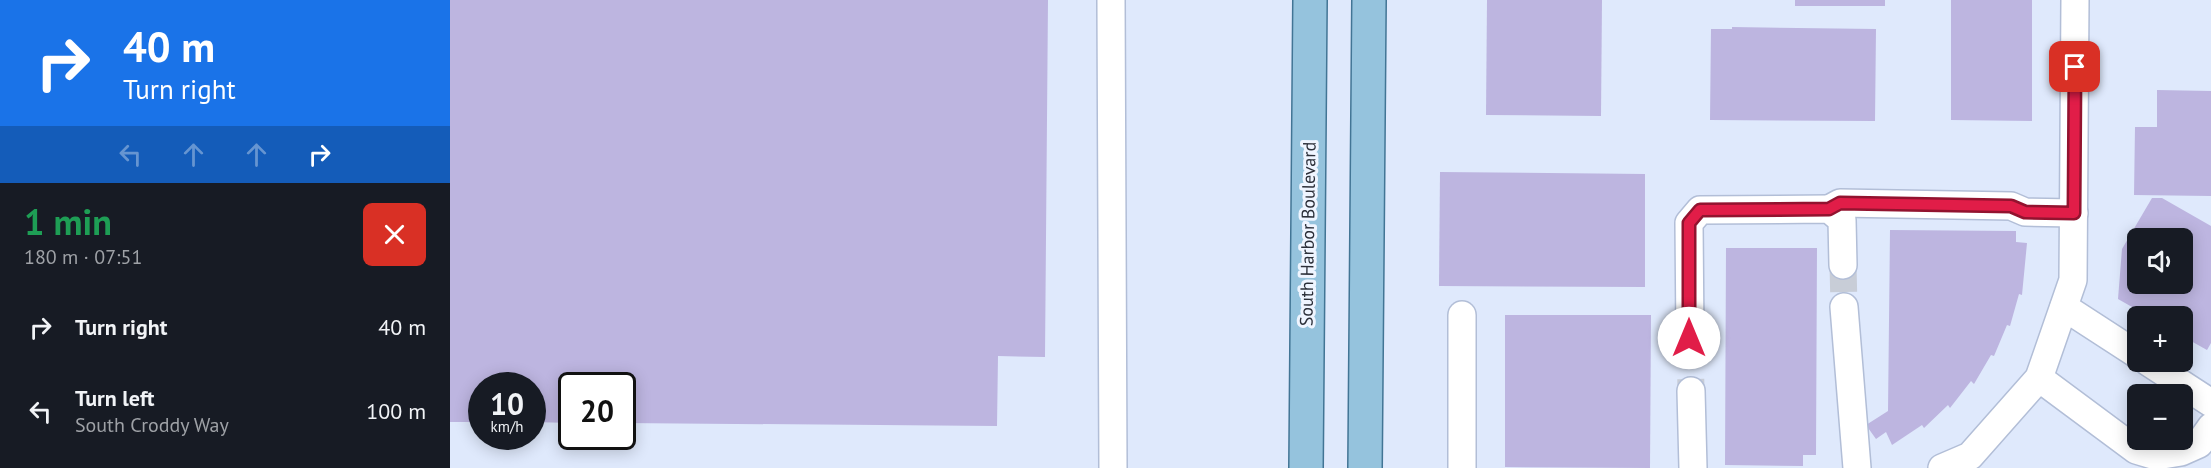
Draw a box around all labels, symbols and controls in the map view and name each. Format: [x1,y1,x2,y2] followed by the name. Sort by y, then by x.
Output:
[123,19,215,74] text: 40 m
[24,24,102,102] icon: right
[2049,41,2100,92] pin
[2058,50,2091,83] icon: arrive
[123,72,236,106] text: Turn right
[114,138,147,171] icon: left
[177,138,210,171] icon: ahead
[240,138,273,171] icon: ahead
[303,138,336,171] icon: right
[1294,142,1321,326] street label: South Harbor Boulevard
[24,198,112,245] text: 1 min
[363,203,426,266] button: close
[2127,228,2193,450] map controls
[2127,228,2193,294] button: sound
[24,244,142,270] text: 180 m · 07:51
[1657,306,1721,370] position arrow
[2127,306,2193,372] button: +
[24,311,57,344] icon: right
[75,313,167,341] text: Turn right
[378,313,426,341] text: 40 m
[558,372,636,450] speed limit sign: 20
[75,384,155,412] text: Turn left
[490,384,524,423] text: 10
[2127,384,2193,450] button: −
[24,395,57,428] icon: left
[366,397,426,425] text: 100 m
[75,412,229,438] text: South Croddy Way
[491,417,523,436] text: km/h

